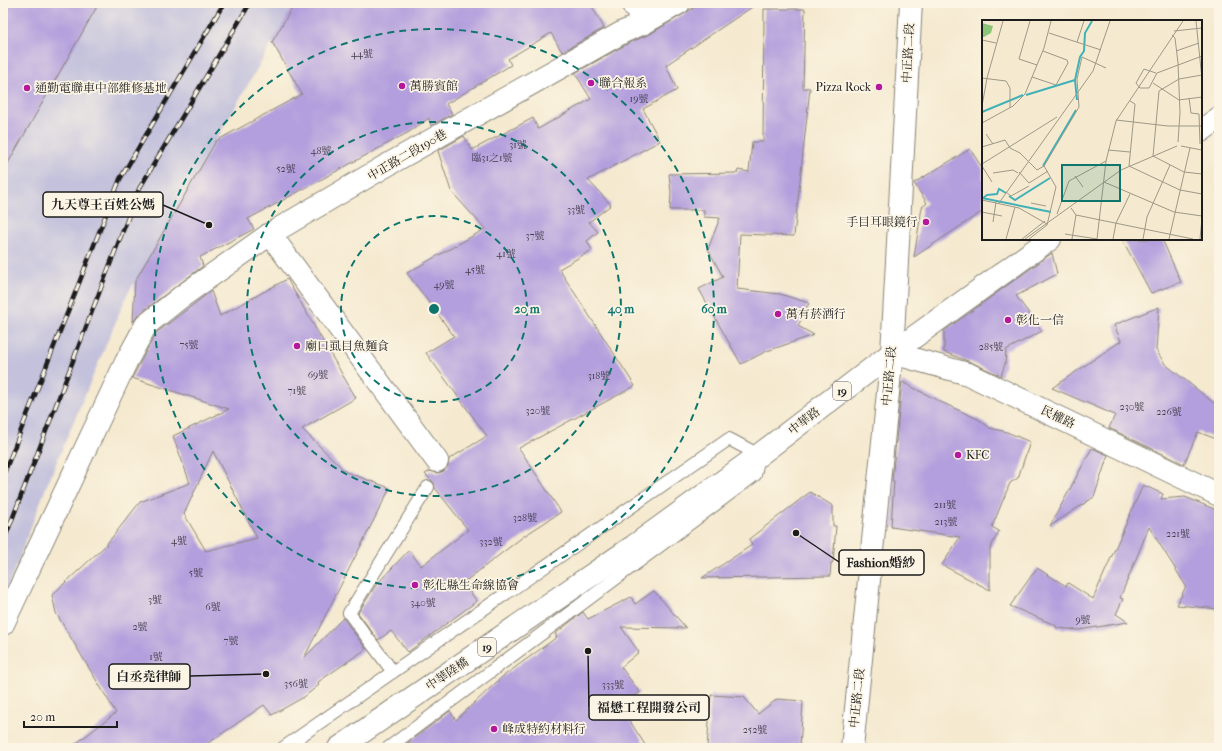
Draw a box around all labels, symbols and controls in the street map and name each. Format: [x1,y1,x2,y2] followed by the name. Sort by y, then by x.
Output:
[982,20,1202,240] inset map
[899,23,917,83] street label: 中正路二段
[351,48,373,60] house number: 44號
[599,76,647,90] place label: 聯合報系
[586,78,596,88] marker: 聯合報系
[410,79,458,93] place label: 萬勝賓館
[815,80,872,94] place label: Pizza Rock
[35,81,167,95] place label: 通勤電聯車中部維修基地
[397,81,407,91] marker: 萬勝賓館
[874,82,884,92] marker: Pizza Rock
[22,83,32,93] marker: 通勤電聯車中部維修基地
[630,93,648,105] house number: 19號
[365,127,449,183] street label: 中正路二段190巷
[509,139,527,151] house number: 31號
[311,145,331,157] house number: 48號
[471,152,513,164] house number: 臨31之1號
[276,163,296,175] house number: 52號
[43,192,163,217] callout: 九天尊王百姓公媽
[51,197,155,212] text: 九天尊王百姓公媽
[567,204,585,216] house number: 33號
[846,215,918,229] place label: 手目耳眼鏡行
[921,217,931,227] marker: 手目耳眼鏡行
[526,230,544,242] house number: 37號
[496,248,516,260] house number: 41號
[465,264,485,276] house number: 45號
[433,279,455,291] house number: 49號
[427,302,441,316] centre of rings
[514,302,541,316] text: 20 m
[607,302,635,317] text: 40 m
[701,302,728,316] text: 60 m
[786,307,846,321] place label: 萬有菸酒行
[773,309,783,319] marker: 萬有菸酒行
[1016,313,1064,327] place label: 彰化一信
[1003,315,1013,325] marker: 彰化一信
[179,339,199,351] house number: 75號
[305,339,389,353] place label: 廟口虱目魚麵食
[292,341,302,351] marker: 廟口虱目魚麵食
[979,341,1003,353] house number: 285號
[879,345,899,407] street label: 中正路二段
[308,369,328,381] house number: 69號
[588,370,610,382] house number: 318號
[833,382,851,400] road number: 19
[288,385,306,397] house number: 71號
[1120,401,1144,413] house number: 230號
[1039,403,1077,431] street label: 民權路
[786,404,822,438] street label: 中華路
[526,405,550,417] house number: 320號
[1156,406,1182,418] house number: 226號
[966,448,989,462] place label: KFC
[953,450,963,460] marker: KFC
[934,499,956,511] house number: 211號
[513,512,537,524] house number: 328號
[935,516,957,528] house number: 213號
[1166,528,1190,540] house number: 221號
[171,535,187,547] house number: 4號
[479,536,503,548] house number: 332號
[839,550,924,575] callout: Fashion婚紗
[846,555,915,570] text: Fashion婚紗
[189,567,203,579] house number: 5號
[423,578,519,592] place label: 彰化縣生命線協會
[410,580,420,590] marker: 彰化縣生命線協會
[148,594,162,606] house number: 3號
[410,597,436,609] house number: 340號
[205,601,221,613] house number: 6號
[1075,614,1091,626] house number: 9號
[132,621,148,633] house number: 2號
[224,635,238,647] house number: 7號
[478,638,496,656] road number: 19
[149,651,163,663] house number: 1號
[423,655,471,693] street label: 中華陸橋
[109,664,190,689] callout: 白丞堯律師
[847,667,867,729] street label: 中正路二段
[116,669,182,684] text: 白丞堯律師
[284,678,308,690] house number: 356號
[602,679,624,691] house number: 333號
[589,695,709,720] callout: 福懋工程開發公司
[597,700,701,715] text: 福懋工程開發公司
[24,703,117,729] scale bar
[30,710,55,724] text: 20 m
[502,722,586,736] place label: 峰成特約材料行
[489,724,499,734] marker: 峰成特約材料行
[743,724,767,736] house number: 252號

